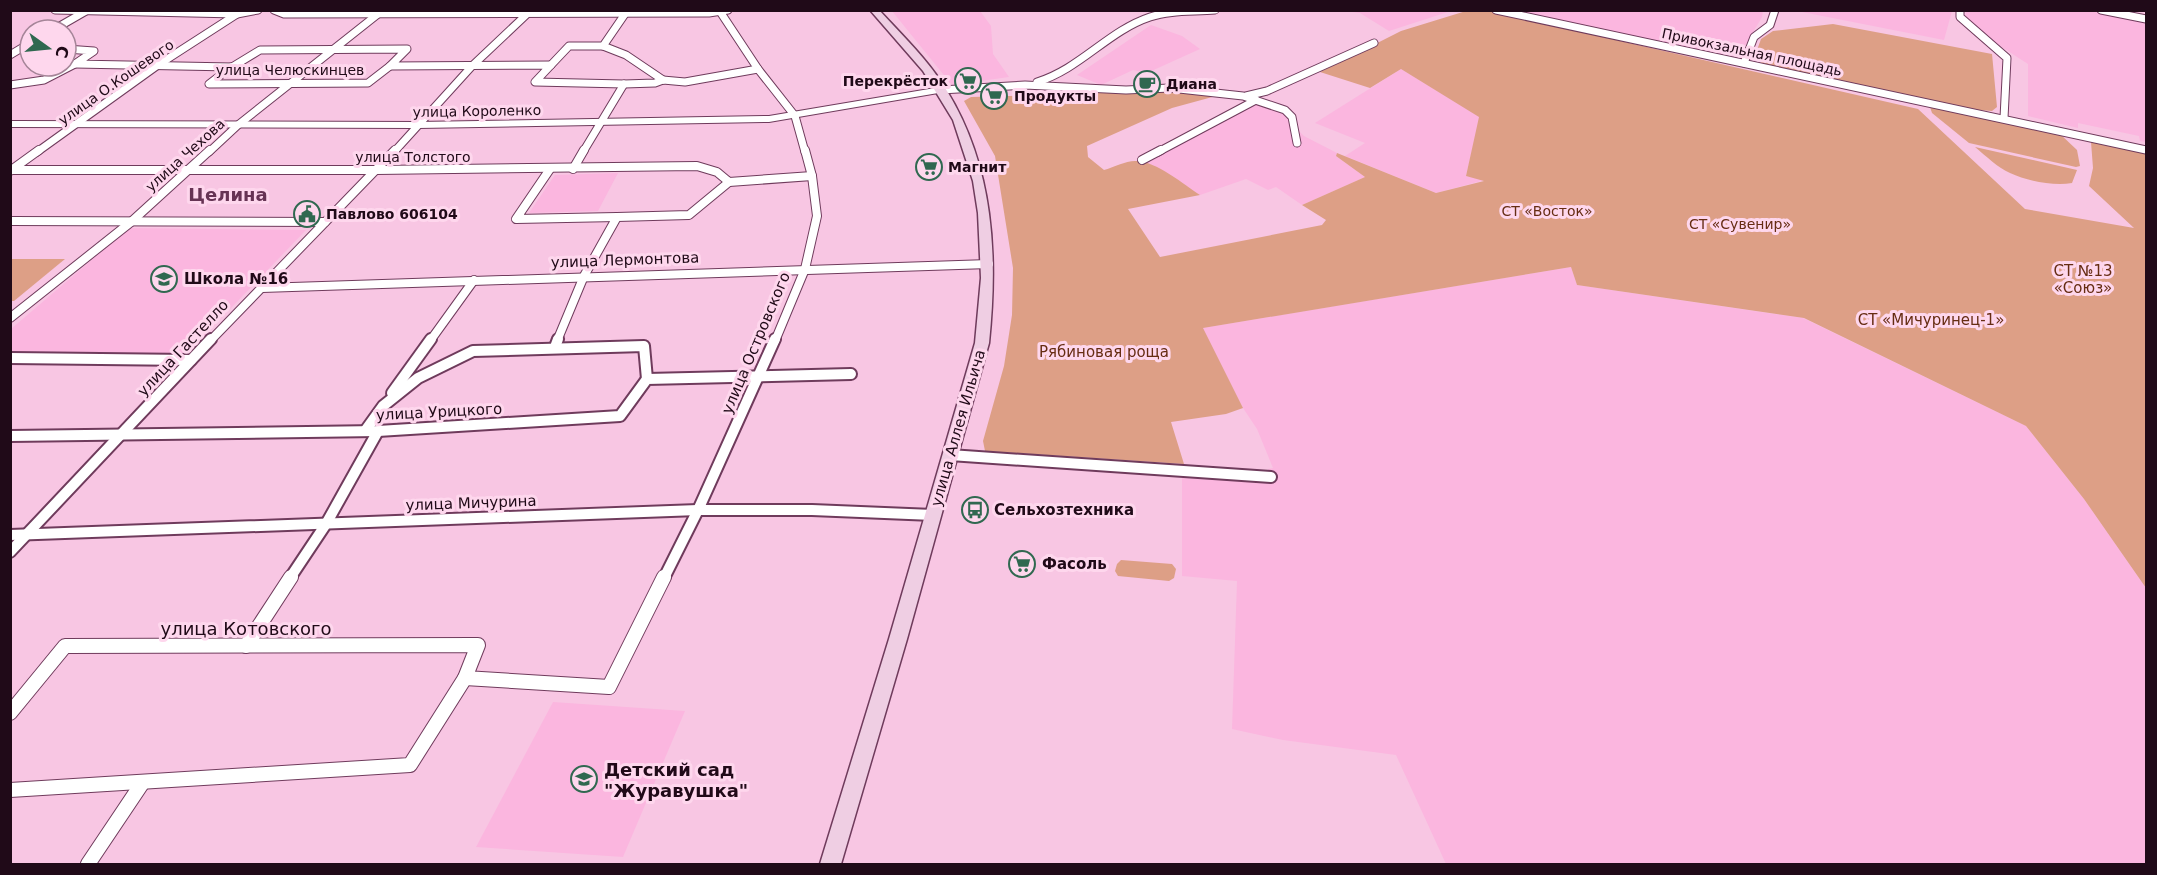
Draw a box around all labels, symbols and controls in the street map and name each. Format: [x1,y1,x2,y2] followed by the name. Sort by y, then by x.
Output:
[18,18,78,78] north arrow
[1660,25,1844,79] street label: Привокзальная площадь
[55,36,177,128] street label: улица О.Кошевого
[51,44,73,60] text: С
[216,62,364,78] street label: улица Челюскинцев
[953,66,983,96] supermarket icon: Перекрёсток
[1132,69,1162,99] cafe icon: Диана
[843,73,948,89] place label: Перекрёсток
[1166,76,1217,92] place label: Диана
[979,81,1009,111] supermarket icon: Продукты
[1014,88,1096,104] place label: Продукты
[413,102,541,120] street label: улица Короленко
[142,115,228,195] street label: улица Чехова
[355,149,471,165] street label: улица Толстого
[914,152,944,182] supermarket icon: Магнит
[948,159,1007,175] place label: Магнит
[188,184,268,205] district label: Целина
[292,199,322,229] public building icon: Павлово 606104
[1502,203,1592,219] park label: СТ «Восток»
[326,206,458,222] place label: Павлово 606104
[1689,216,1791,232] park label: СТ «Сувенир»
[550,248,700,272] street label: улица Лермонтова
[2053,262,2113,297] park label: СТ №13 «Союз»
[149,264,179,294] school or university icon: Школа №16
[718,269,794,417] street label: улица Островского
[184,270,288,288] place label: Школа №16
[134,296,232,400] street label: улица Гастелло
[1858,311,2004,329] park label: СТ «Мичуринец-1»
[1039,343,1169,361] park label: Рябиновая роща
[927,348,989,508] street label: улица Аллея Ильича
[375,400,503,424] street label: улица Урицкого
[405,492,537,514] street label: улица Мичурина
[960,495,990,525] bus stop icon: Сельхозтехника
[994,501,1134,519] place label: Сельхозтехника
[1007,549,1037,579] supermarket icon: Фасоль
[1042,555,1107,573] place label: Фасоль
[160,618,332,639] street label: улица Котовского
[604,759,748,801] place label: Детский сад "Журавушка"
[569,764,599,794] school or university icon: Детский сад "Журавушка"

